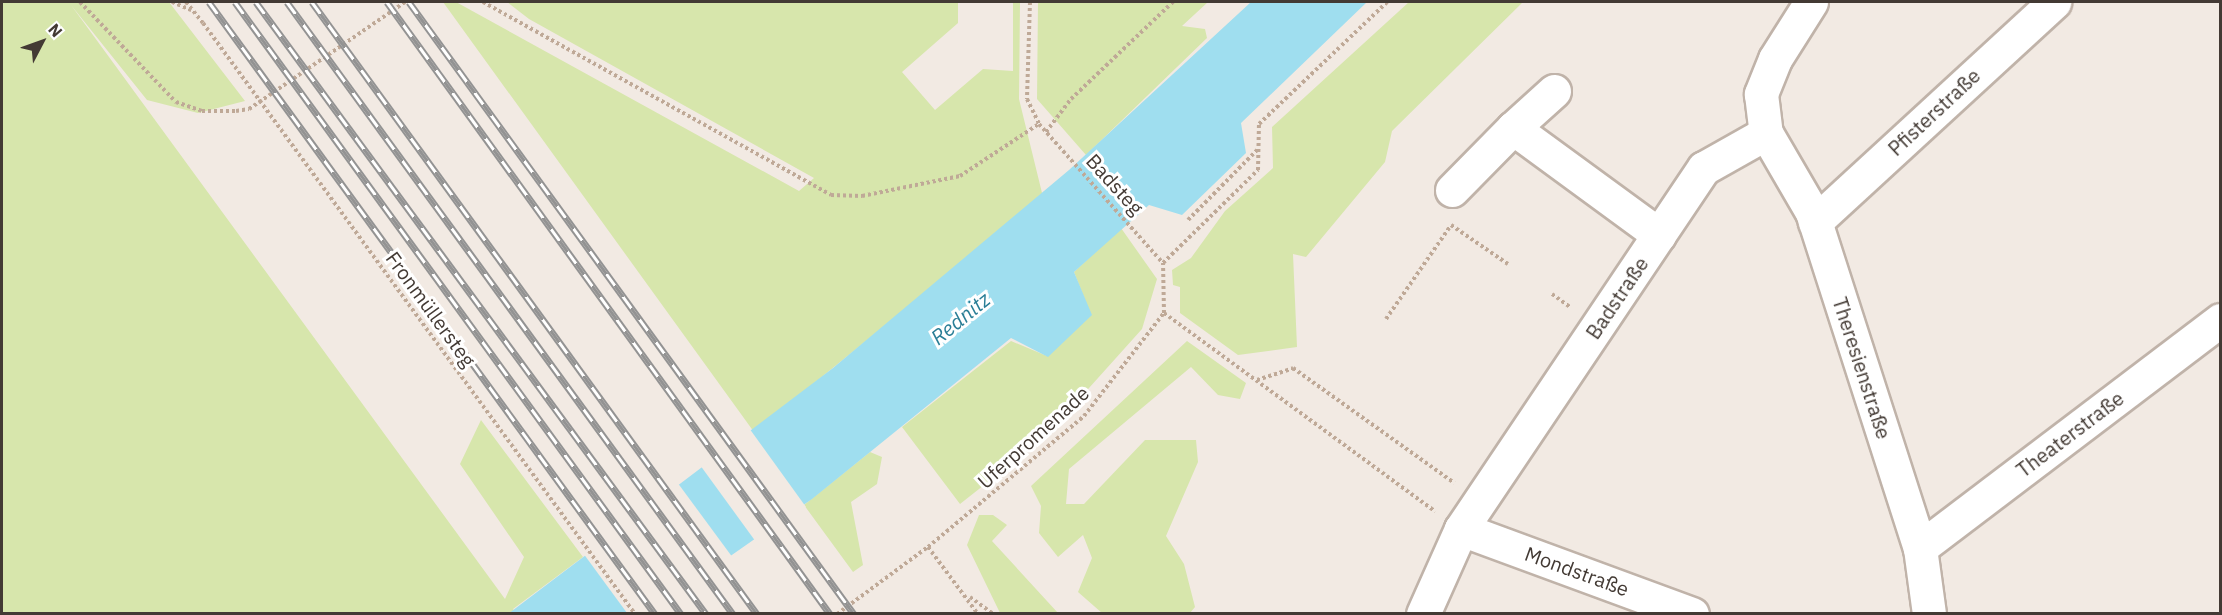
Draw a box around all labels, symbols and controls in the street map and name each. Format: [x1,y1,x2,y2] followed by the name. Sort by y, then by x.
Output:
[12,12,72,72] north arrow
[44,19,67,41] text: N
[1883,63,1985,161] street label: Pfisterstraße
[1082,149,1148,219] street label: Badsteg
[381,247,481,371] street label: Fronmüllersteg
[1581,252,1653,344] street label: Badstraße
[925,286,995,350] water label: Rednitz
[1828,294,1896,442] street label: Theresienstraße
[972,381,1094,493] street label: Uferpromenade
[2012,386,2128,482] street label: Theaterstraße
[1522,541,1632,601] street label: Mondstraße

